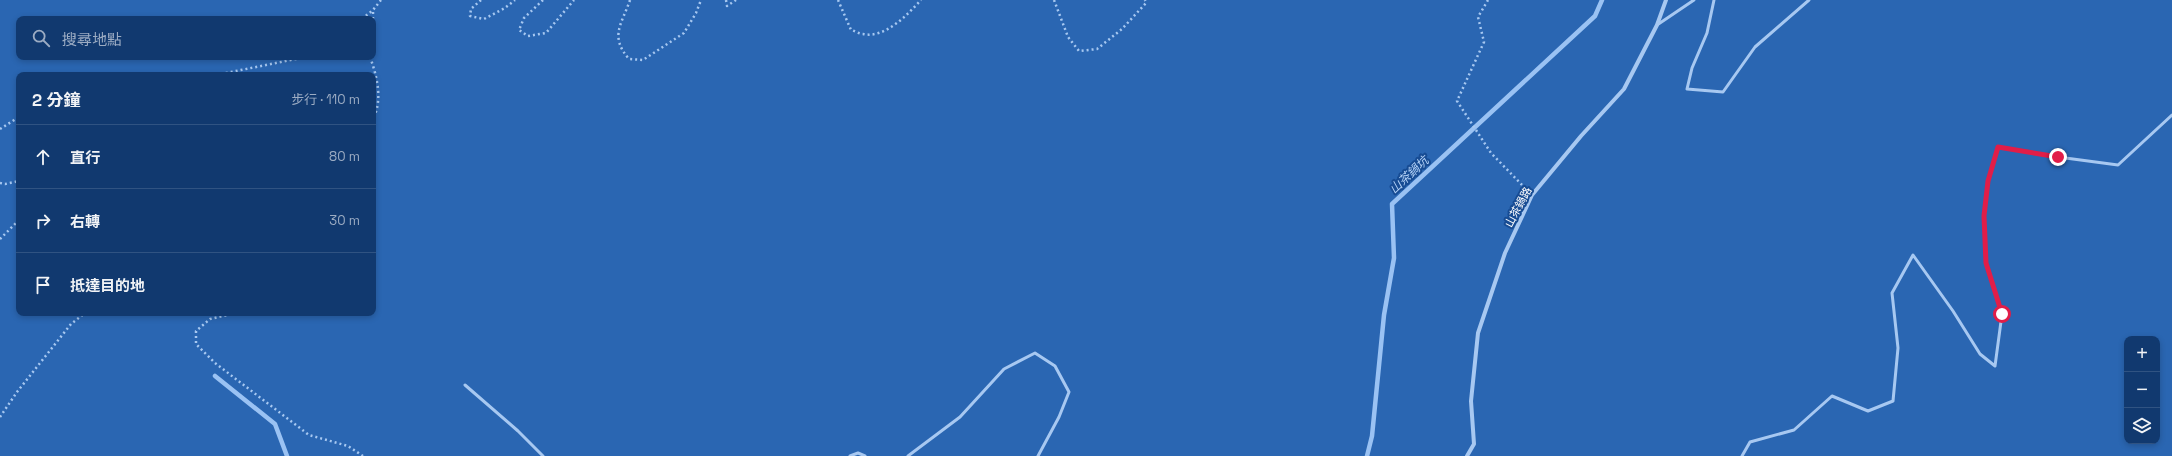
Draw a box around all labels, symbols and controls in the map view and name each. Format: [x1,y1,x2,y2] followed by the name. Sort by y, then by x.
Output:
[16,16,376,60] search box
[30,27,52,49] icon: search
[62,30,122,49] text: 搜尋地點
[32,89,80,111] text: 2 分鐘
[291,91,360,108] text: 步行 · 110 m
[32,146,54,168] icon: ahead
[70,148,100,167] text: 直行
[329,148,360,165] text: 80 m
[2049,148,2067,166] route end
[1386,151,1433,197] water label: 山茶鍋坑
[1501,184,1535,230] street label: 山茶鍋路
[32,210,54,232] icon: right
[70,212,100,231] text: 右轉
[329,212,360,229] text: 30 m
[32,274,54,296] icon: arrive
[70,276,145,295] text: 抵達目的地
[1993,305,2011,323] route start
[2124,336,2160,444] map controls
[2124,336,2160,372] button: +
[2124,372,2160,408] button: −
[2124,408,2160,444] button: layers

